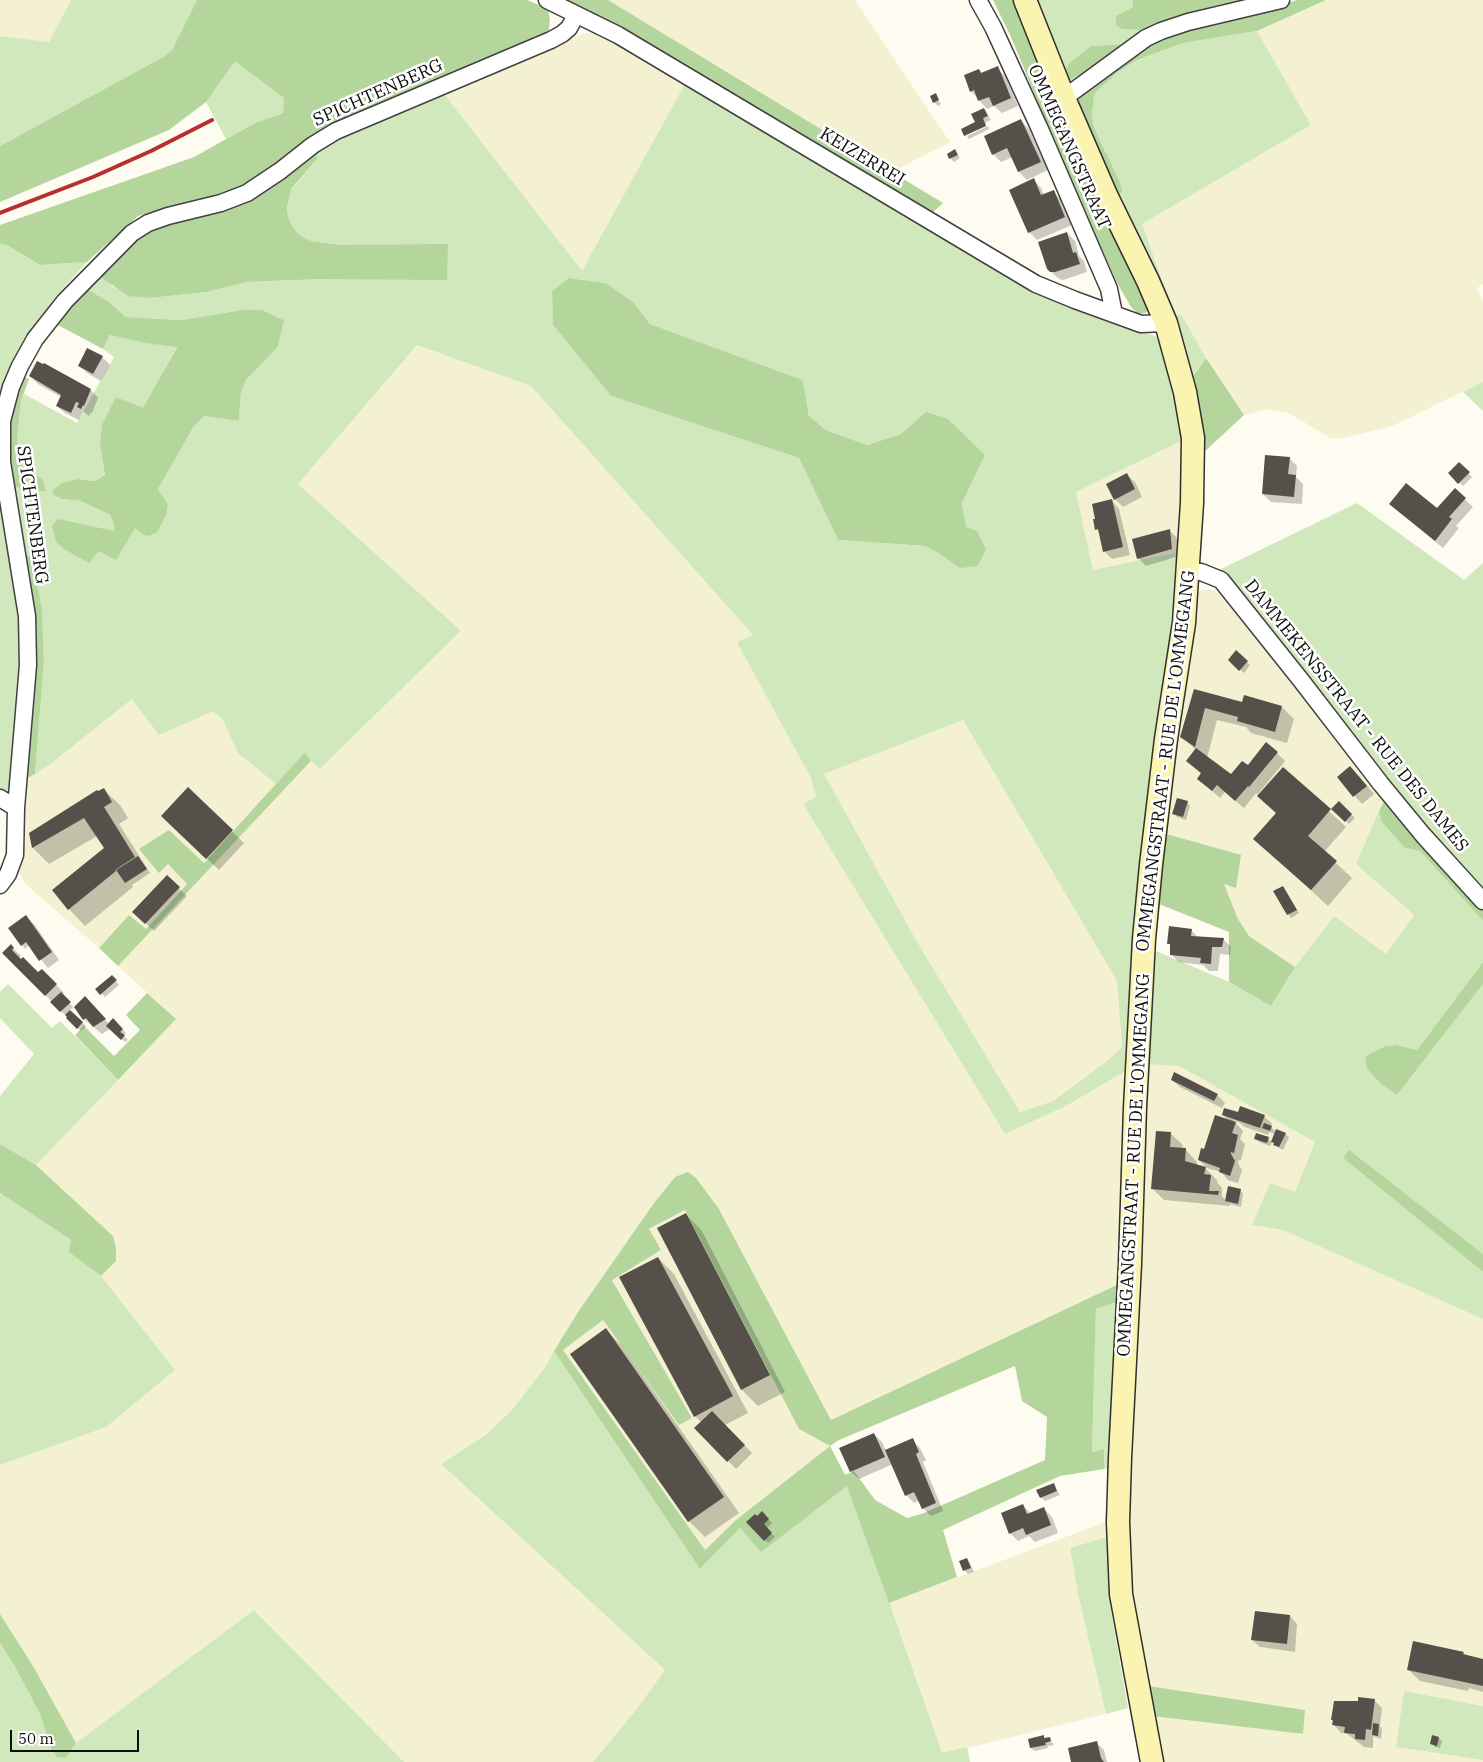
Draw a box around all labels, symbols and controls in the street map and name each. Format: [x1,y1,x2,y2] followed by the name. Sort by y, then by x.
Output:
[310,55,446,131] street label: SPICHTENBERG
[1023,61,1115,233] street label: OMMEGANGSTRAAT
[816,123,908,191] street label: KEIZERREI
[12,444,52,586] street label: SPICHTENBERG
[1132,569,1200,953] street label: OMMEGANGSTRAAT - RUE DE L'OMMEGANG
[1239,576,1473,856] street label: DAMMEKENSSTRAAT - RUE DES DAMES
[1113,973,1155,1357] street label: OMMEGANGSTRAAT - RUE DE L'OMMEGANG
[12,1720,141,1752] scale bar
[18,1729,54,1748] text: 50 m

